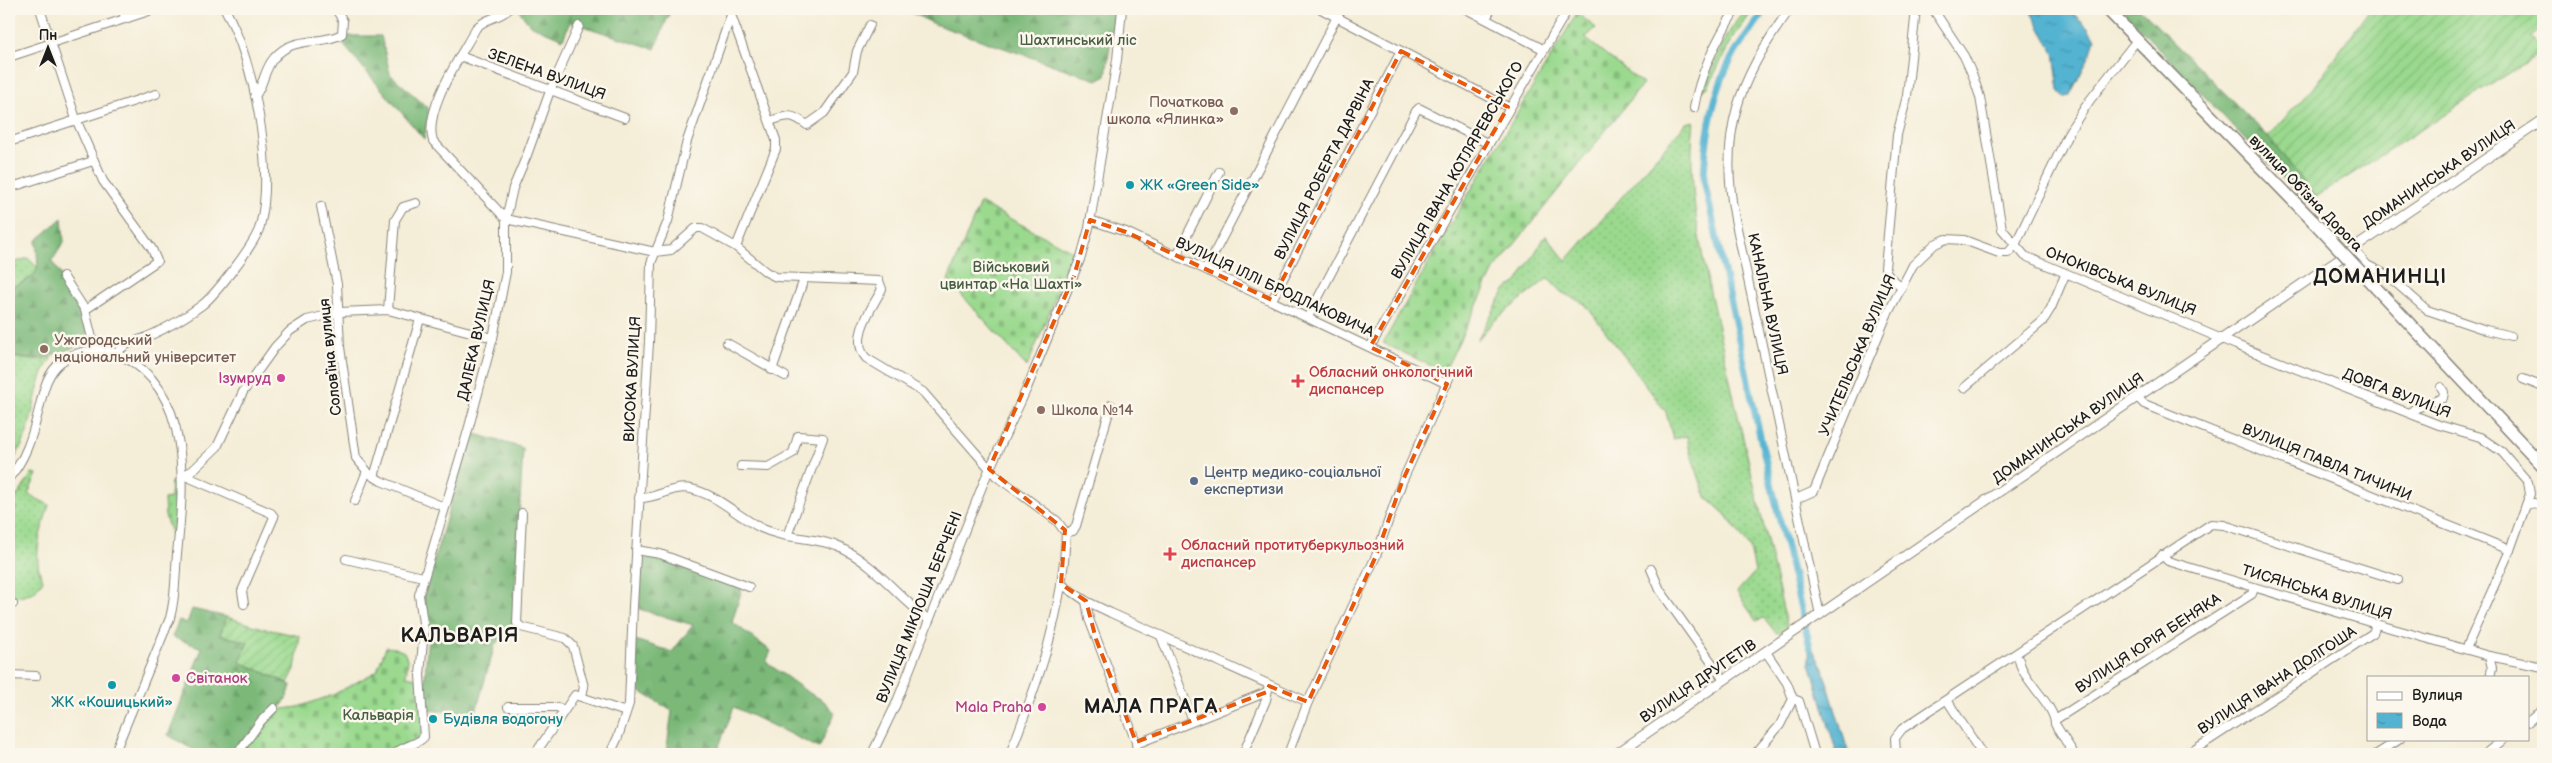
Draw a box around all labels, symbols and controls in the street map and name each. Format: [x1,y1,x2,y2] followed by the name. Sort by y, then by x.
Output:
[22,22,72,72] north arrow
[39,27,57,44] text: Пн
[1019,31,1137,50] park label: Шахтинський ліс
[485,44,608,105] street label: ЗЕЛЕНА ВУЛИЦЯ
[1387,58,1528,283] street label: ВУЛИЦЯ ІВАНА КОТЛЯРЕВСЬКОГО
[1270,75,1379,263] street label: ВУЛИЦЯ РОБЕРТА ДАРВІНА
[1107,93,1224,129] place label: Початкова школа «Ялинка»
[1228,105,1240,117] marker: Початкова школа «Ялинка»
[2359,116,2520,233] street label: ДОМАНИНСЬКА ВУЛИЦЯ
[2245,131,2366,256] street label: вулиця Обʼїзна Дорога
[1140,176,1260,195] place label: ЖК «Green Side»
[1124,179,1136,191] marker: ЖК «Green Side»
[1743,231,1792,377] street label: КАНАЛЬНА ВУЛИЦЯ
[1172,233,1378,342] street label: ВУЛИЦЯ ІЛЛІ БРОДЛАКОВИЧА
[2043,243,2199,320] street label: ОНОКІВСЬКА ВУЛИЦЯ
[940,258,1082,294] park label: Військовий цвинтар «На Шахті»
[2313,265,2447,289] district label: ДОМАНИНЦІ
[1815,272,1900,439] street label: УЧИТЕЛЬСЬКА ВУЛИЦЯ
[453,278,500,403] street label: ДАЛЕКА ВУЛИЦЯ
[315,297,346,417] street label: Соловʼїна вулиця
[620,315,645,443] street label: ВИСОКА ВУЛИЦЯ
[54,331,236,367] place label: Ужгородський національний університет
[38,343,50,355] marker: Ужгородський національний університет
[1309,363,1473,399] place label: Обласний онкологічний диспансер
[2340,364,2453,423] street label: ДОВГА ВУЛИЦЯ
[218,369,271,388] place label: Ізумруд
[1989,369,2148,488] street label: ДОМАНИНСЬКА ВУЛИЦЯ
[275,372,287,384] marker: Ізумруд
[1291,374,1305,388] marker: Обласний онкологічний диспансер
[1051,401,1133,420] place label: Школа №14
[1035,404,1047,416] marker: Школа №14
[2239,420,2415,505] street label: ВУЛИЦЯ ПАВЛА ТИЧИНИ
[1204,463,1381,499] place label: Центр медико-соціальної експертизи
[1188,475,1200,487] marker: Центр медико-соціальної експертизи
[872,509,967,706] street label: ВУЛИЦЯ МІКЛОША БЕРЧЕНІ
[1181,536,1404,572] place label: Обласний протитуберкульозний диспансер
[1163,547,1177,561] marker: Обласний протитуберкульозний диспансер
[2239,561,2394,624] street label: ТИСЯНСЬКА ВУЛИЦЯ
[2072,589,2225,698] street label: ВУЛИЦЯ ЮРІЯ БЕНЯКА
[2194,621,2361,739] street label: ВУЛИЦЯ ІВАНА ДОЛГОША
[400,624,520,648] district label: КАЛЬВАРІЯ
[1636,635,1761,727] street label: ВУЛИЦЯ ДРУГЕТІВ
[186,669,248,688] place label: Світанок
[170,672,182,684] marker: Світанок
[2367,676,2530,740] legend
[106,679,118,691] marker: ЖК «Кошицький»
[2412,686,2463,705] text: Вулиця
[51,693,173,712] place label: ЖК «Кошицький»
[1084,695,1218,719] district label: МАЛА ПРАГА
[955,698,1032,717] place label: Mala Praha
[1036,701,1048,713] marker: Mala Praha
[342,706,414,725] park label: Кальварія
[443,710,563,729] place label: Будівля водогону
[2412,712,2447,731] text: Вода
[427,713,439,725] marker: Будівля водогону

